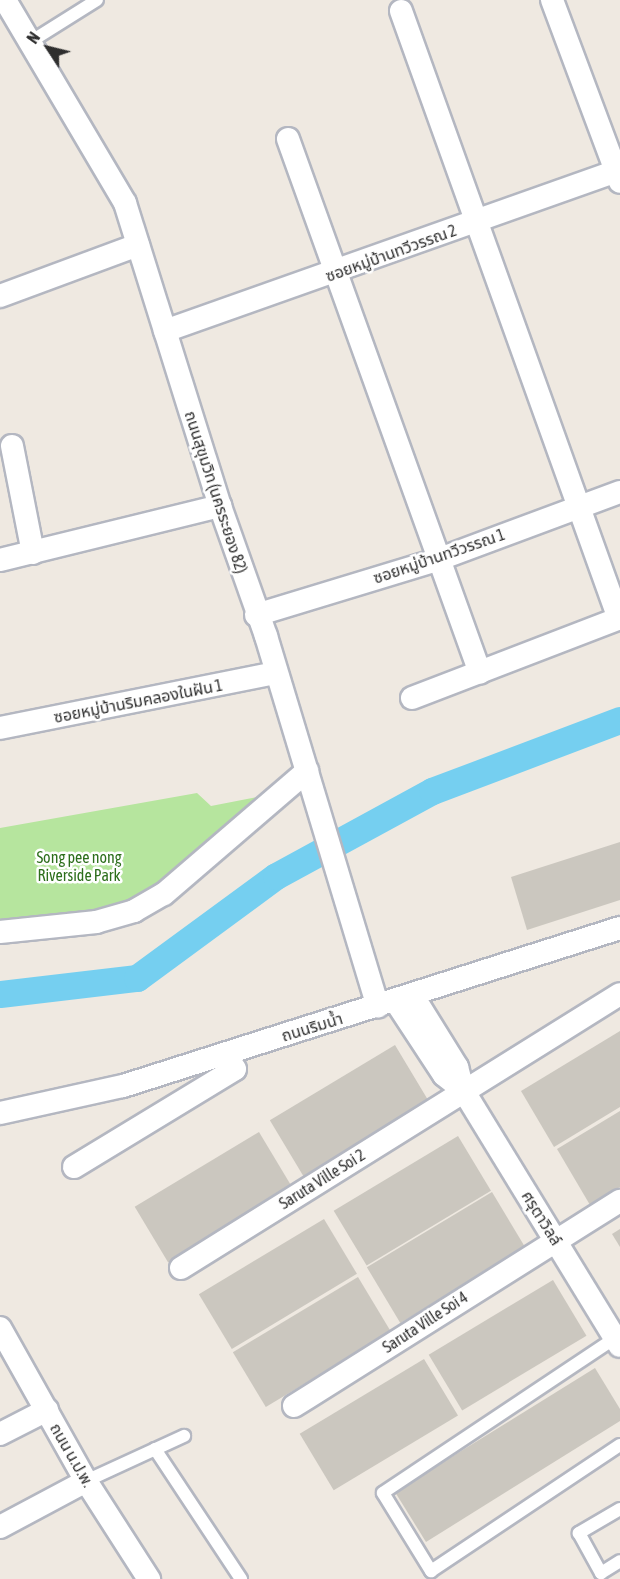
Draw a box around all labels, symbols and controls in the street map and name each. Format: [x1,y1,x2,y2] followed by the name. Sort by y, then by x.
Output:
[18,18,78,78] north arrow
[23,29,43,47] text: N
[323,220,459,286] street label: ซอยหมู่บ้านทวีวรรณ 2
[181,408,251,576] street label: ถนนสุขุมวิท (นครระยอง 82)
[371,524,507,588] street label: ซอยหมู่บ้านทวีวรรณ 1
[52,675,224,727] street label: ซอยหมู่บ้านริมคลองในฝัน 1
[36,847,122,885] park label: Song pee nong Riverside Park
[279,1009,345,1045] street label: ถนนริมน้ำ
[275,1145,369,1213] street label: Saruta Ville Soi 2
[518,1187,566,1249] street label: ศรุตาวิลล์
[379,1287,471,1357] street label: Saruta Ville Soi 4
[46,1420,98,1490] street label: ถนน น.ป.พ.

